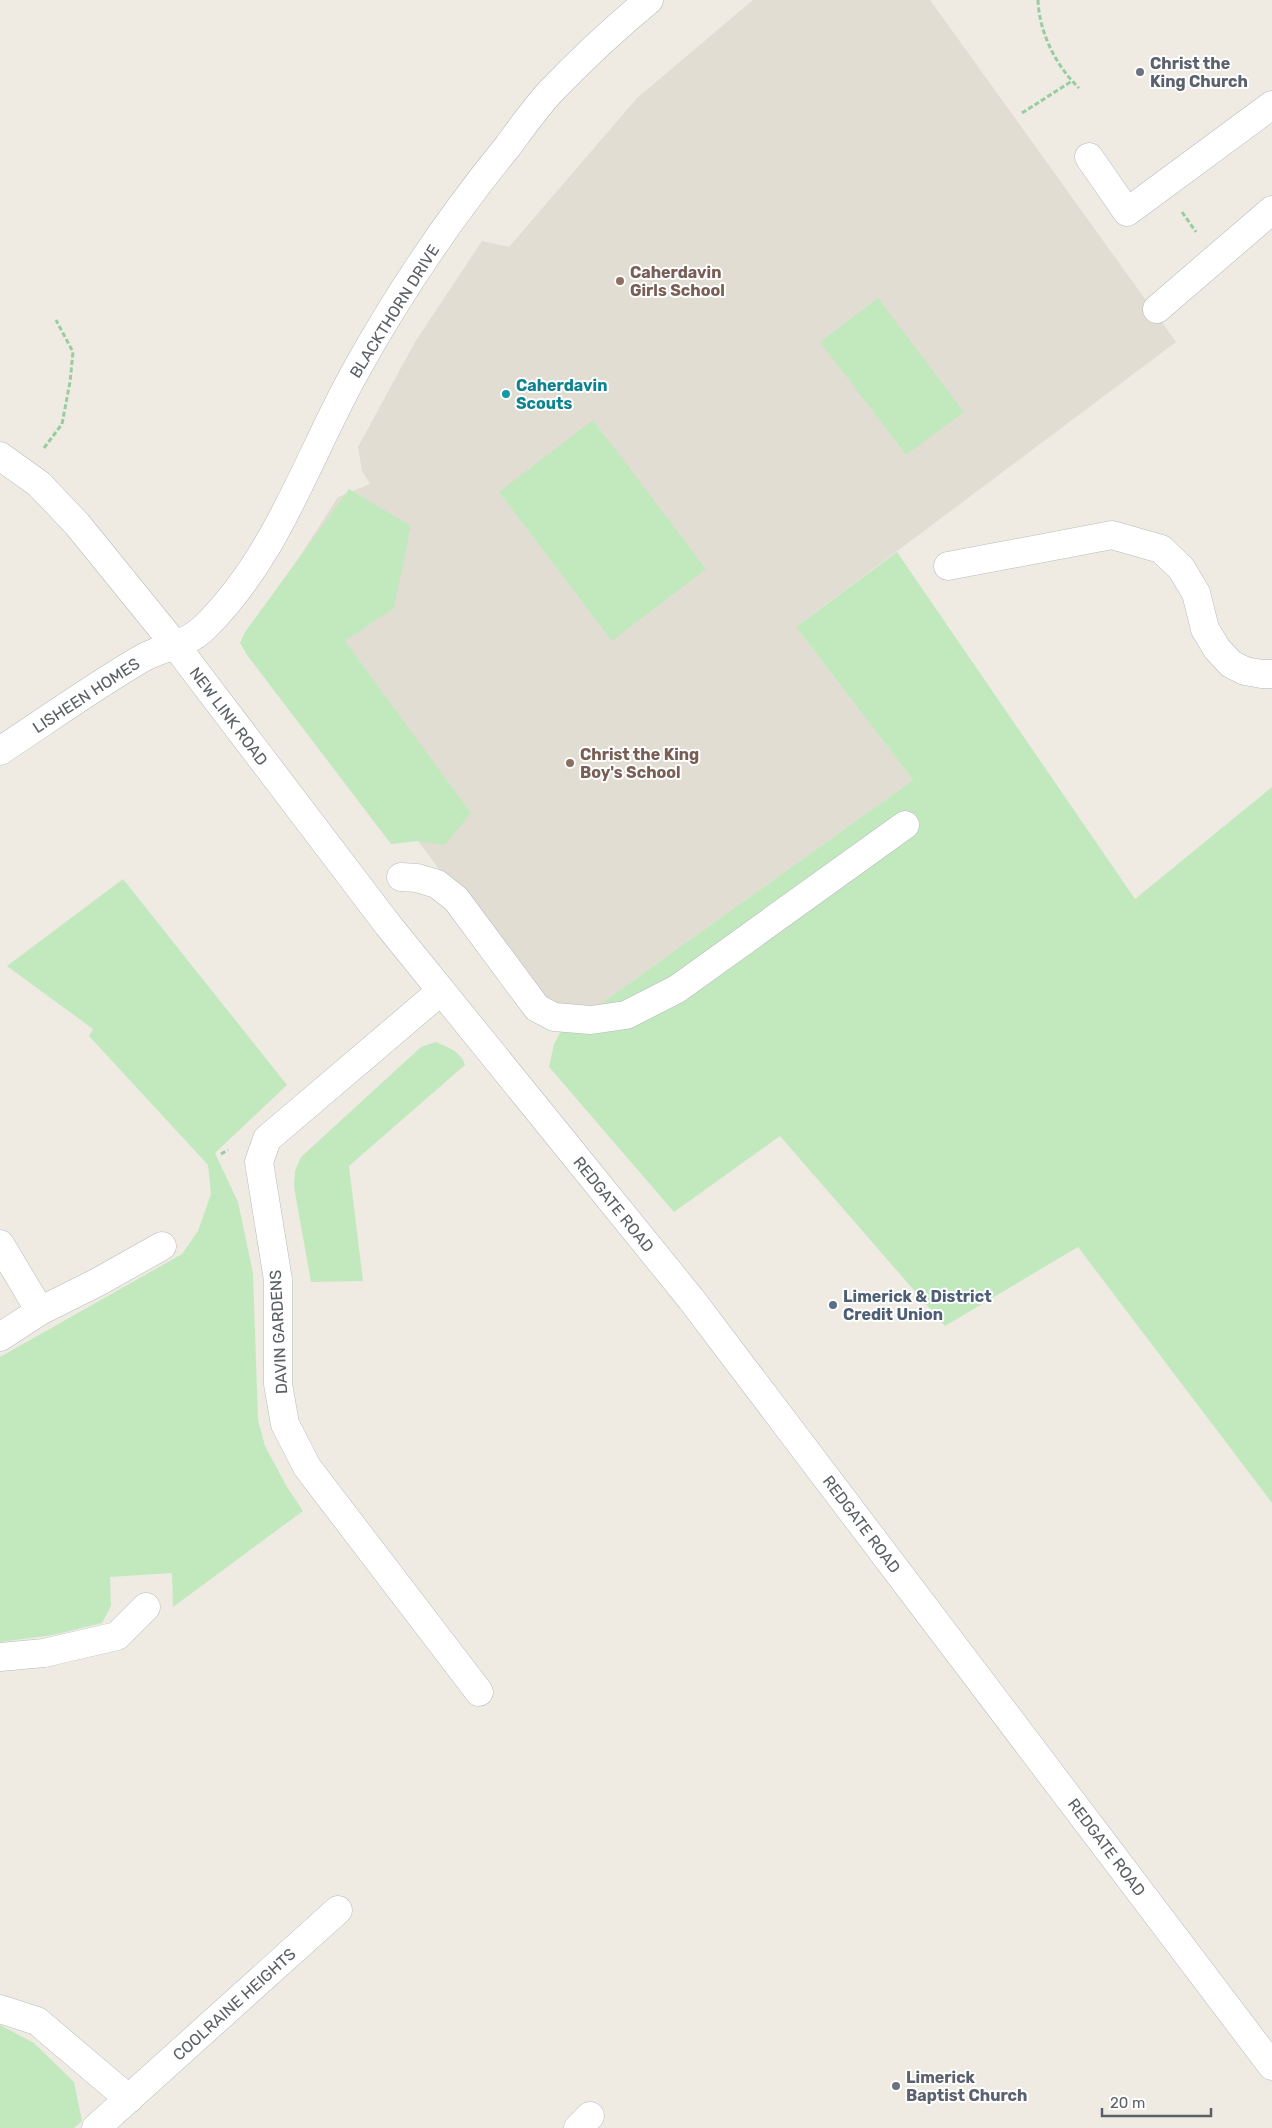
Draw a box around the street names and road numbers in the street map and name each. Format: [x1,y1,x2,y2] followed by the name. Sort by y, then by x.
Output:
[346,241,443,381] street label: BLACKTHORN DRIVE
[29,654,143,737] street label: LISHEEN HOMES
[186,663,272,769] street label: NEW LINK ROAD
[569,1153,658,1256] street label: REDGATE ROAD
[266,1269,291,1395] street label: DAVIN GARDENS
[819,1472,904,1577] street label: REDGATE ROAD
[1064,1795,1149,1900] street label: REDGATE ROAD
[169,1944,300,2064] street label: COOLRAINE HEIGHTS

